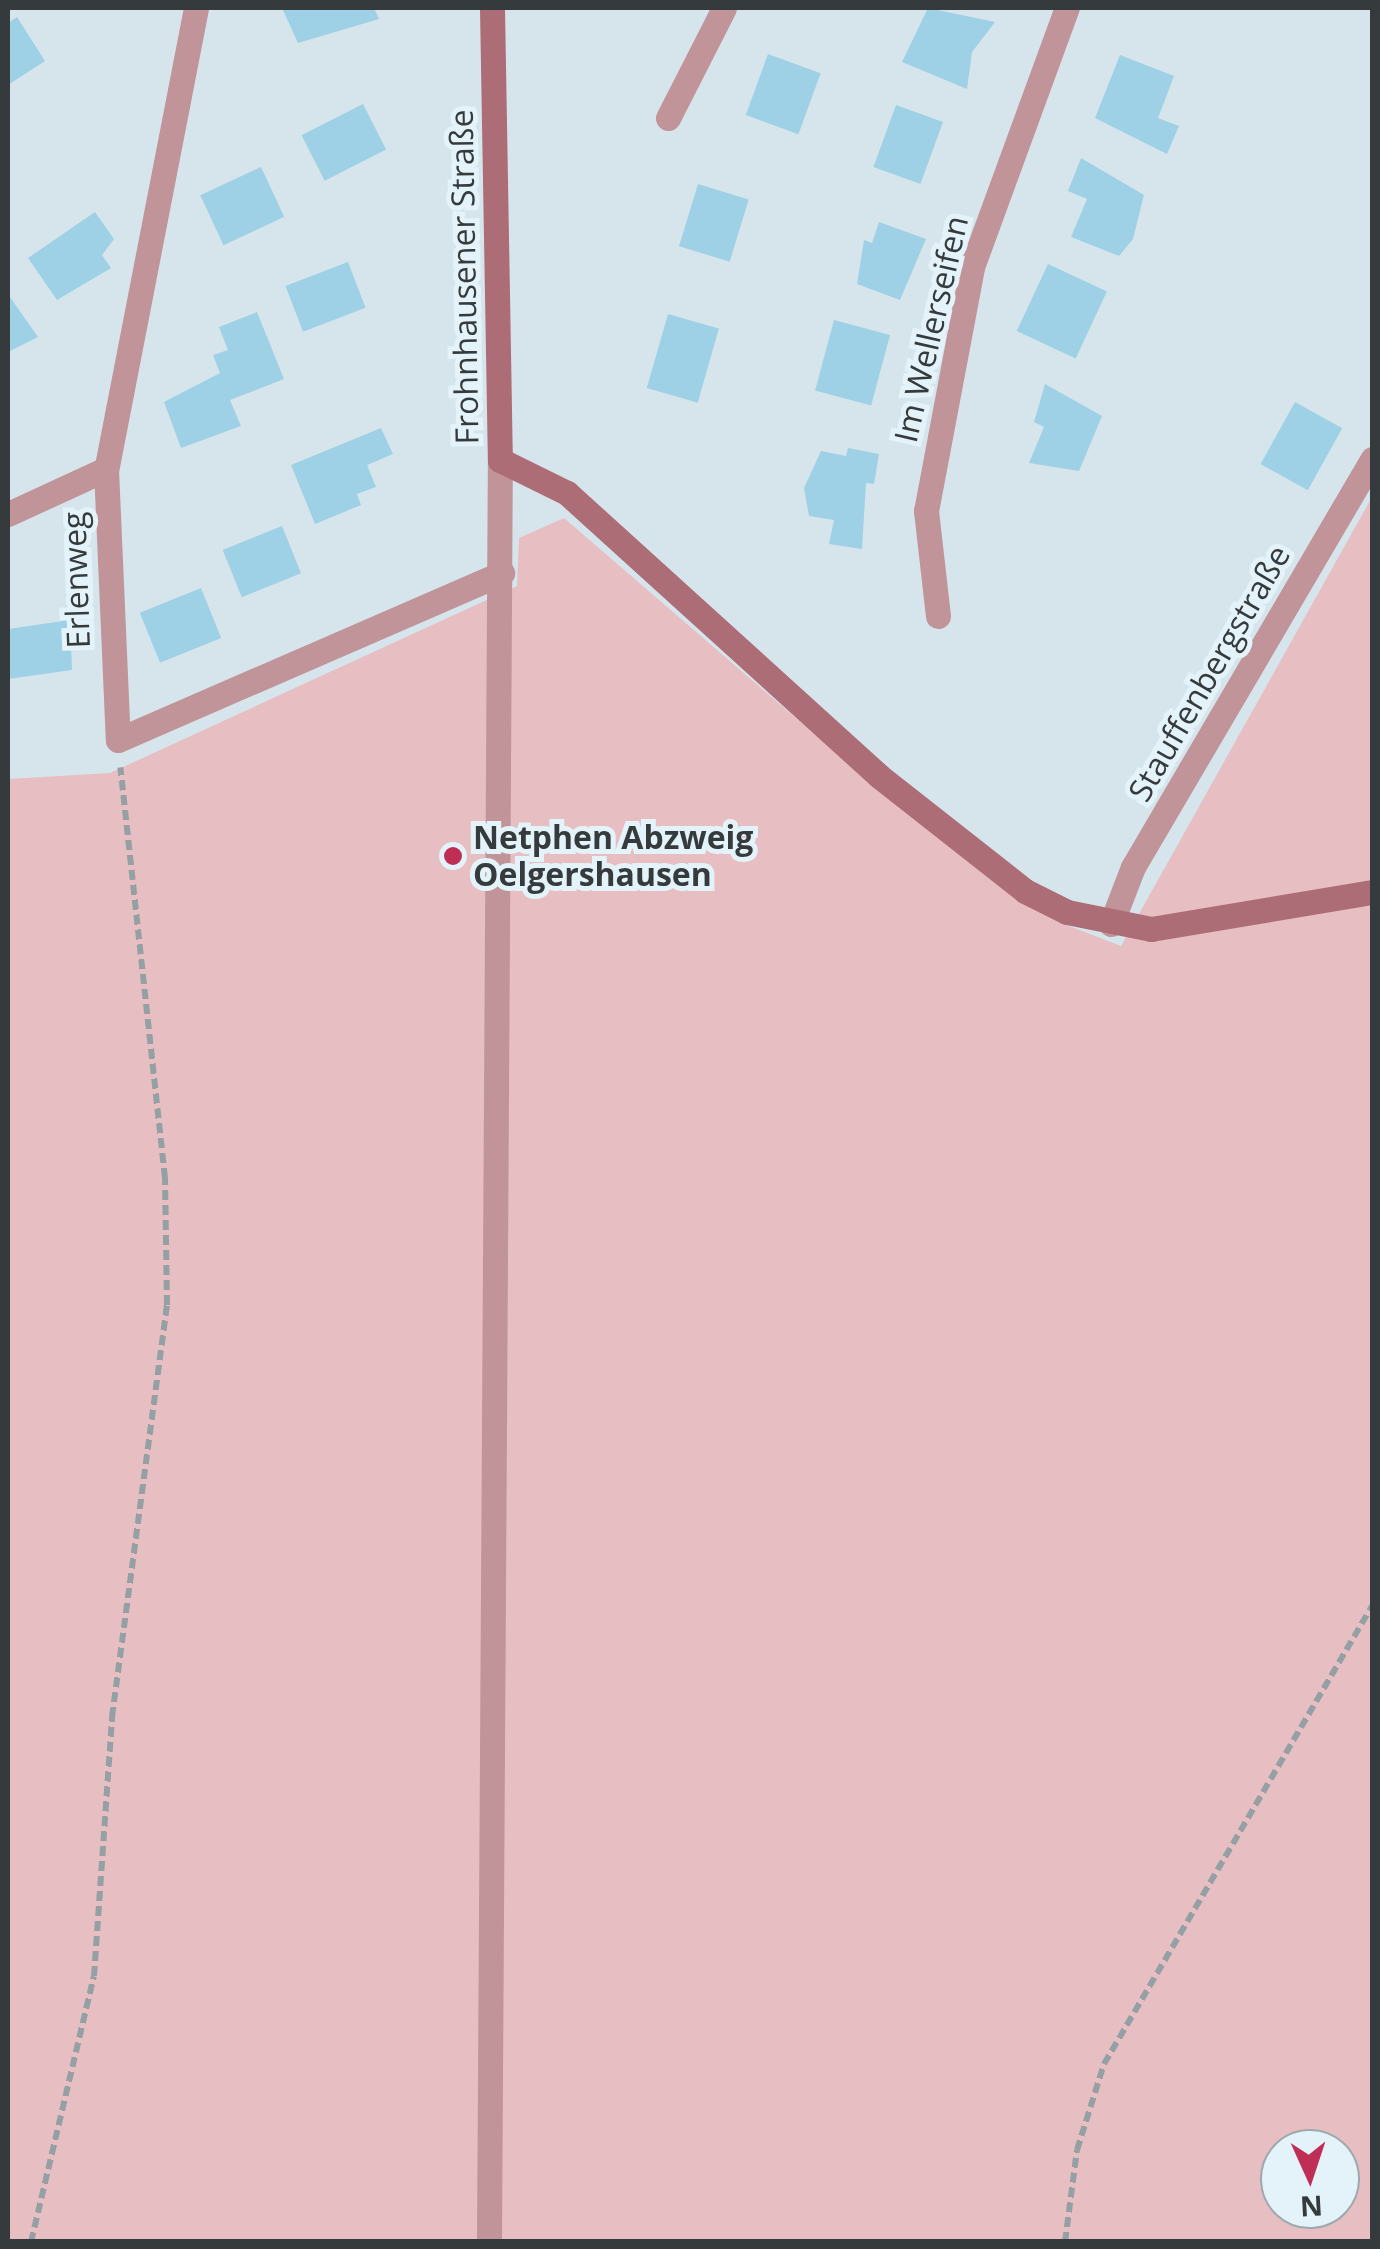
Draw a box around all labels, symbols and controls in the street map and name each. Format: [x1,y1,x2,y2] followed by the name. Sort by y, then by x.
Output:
[442,109,486,445] street label: Frohnhausener Straße
[886,212,976,446] street label: Im Wellerseifen
[54,511,98,649] street label: Erlenweg
[1120,538,1298,808] street label: Stauffenbergstraße
[473,819,753,894] place label: Netphen Abzweig Oelgershausen
[442,845,464,867] marker: Netphen Abzweig Oelgershausen
[1260,2129,1360,2229] north arrow
[1299,2187,1324,2227] text: N

